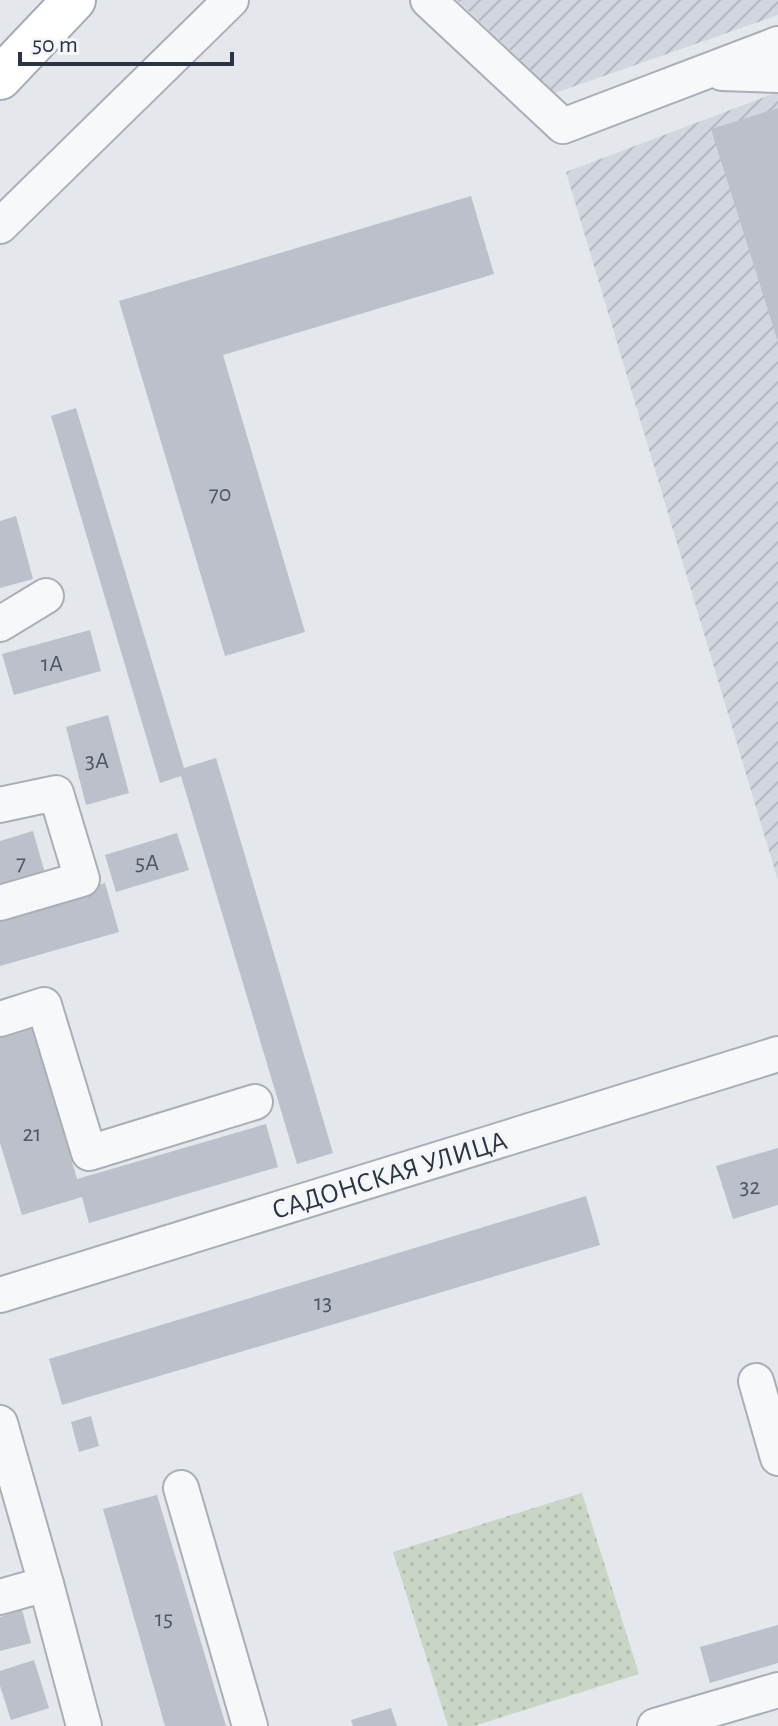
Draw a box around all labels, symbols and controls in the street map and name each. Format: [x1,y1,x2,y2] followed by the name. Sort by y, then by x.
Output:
[20,16,232,66] scale bar
[32,33,78,57] text: 50 m
[209,482,231,506] house number: 70
[41,652,63,676] house number: 1А
[85,749,109,773] house number: 3А
[16,851,26,875] house number: 7
[135,851,159,875] house number: 5А
[22,1122,42,1146] house number: 21
[269,1127,510,1225] street label: САДОНСКАЯ УЛИЦА
[740,1175,760,1199] house number: 32
[314,1291,332,1315] house number: 13
[155,1607,173,1631] house number: 15

